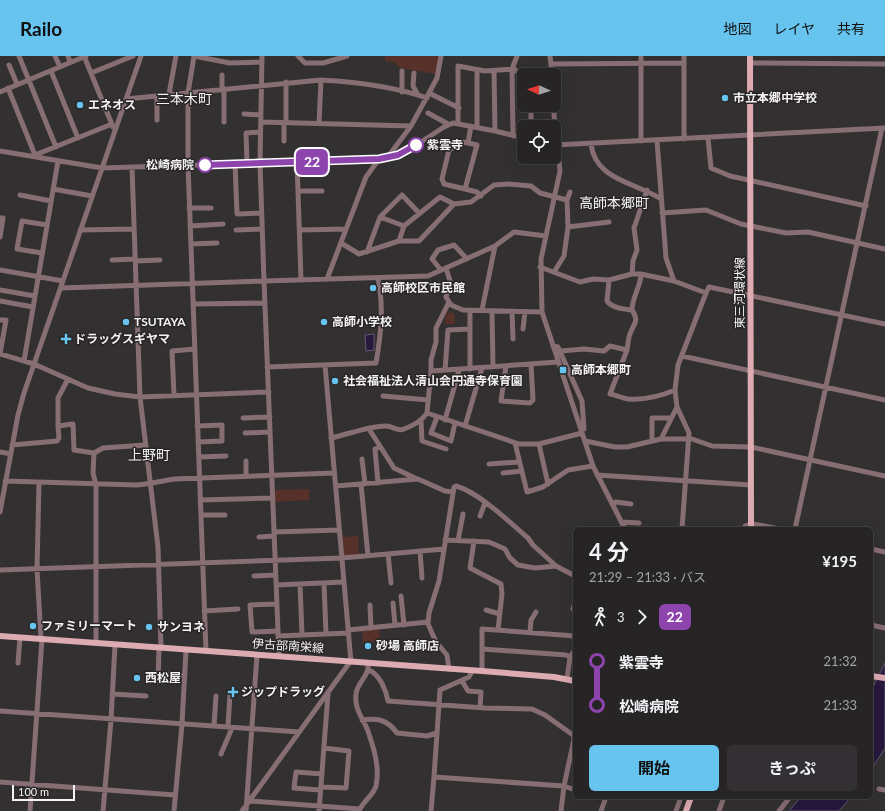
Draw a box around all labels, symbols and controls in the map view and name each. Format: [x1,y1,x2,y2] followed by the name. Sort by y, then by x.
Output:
[20,17,62,40] text: Railo
[723,20,751,37] text: 地図
[773,20,815,37] text: レイヤ
[837,20,865,37] text: 共有
[517,68,561,112] north arrow
[517,68,561,164] map controls
[156,90,212,107] district label: 三本木町
[733,90,817,105] place label: 市立本郷中学校
[720,93,730,103] marker: 市立本郷中学校
[88,97,136,112] place label: エネオス
[75,100,85,110] marker: エネオス
[517,120,561,164] button: locate
[408,137,424,153] marker: 紫雲寺
[427,137,463,152] place label: 紫雲寺
[294,149,330,175] line badge: 22
[304,153,320,170] text: 22
[146,157,194,172] place label: 松崎病院
[197,157,213,173] marker: 松崎病院
[579,194,649,211] district label: 高師本郷町
[732,257,747,329] street label: 東三河環状線
[381,280,465,295] place label: 高師校区市民館
[368,283,378,293] marker: 高師校区市民館
[134,314,186,329] place label: TSUTAYA
[332,314,392,329] place label: 高師小学校
[121,317,131,327] marker: TSUTAYA
[319,317,329,327] marker: 高師小学校
[74,331,170,346] place label: ドラッグスギヤマ
[61,334,71,344] marker: ドラッグスギヤマ
[571,362,631,377] place label: 高師本郷町
[558,365,568,375] marker: 高師本郷町
[343,373,523,388] place label: 社会福祉法人清山会円通寺保育園
[330,376,340,386] marker: 社会福祉法人清山会円通寺保育園
[128,446,170,463] district label: 上野町
[589,538,629,565] text: 4 分
[822,552,857,570] text: ¥195
[589,569,706,585] text: 21:29 – 21:33 · バス
[589,606,611,628] icon: walk
[631,606,653,628] icon: forward
[667,608,683,625] text: 22
[617,609,625,625] text: 3
[41,618,137,633] place label: ファミリーマート
[157,619,205,634] place label: サンヨネ
[28,621,38,631] marker: ファミリーマート
[144,622,154,632] marker: サンヨネ
[252,636,324,655] street label: 伊古部南栄線
[375,638,439,653] place label: 砂場 高師店
[363,641,373,651] marker: 砂場 高師店
[619,653,664,671] text: 紫雲寺
[824,653,857,669] text: 21:32
[145,670,181,685] place label: 西松屋
[132,673,142,683] marker: 西松屋
[241,684,325,699] place label: ジップドラッグ
[228,687,238,697] marker: ジップドラッグ
[619,697,679,715] text: 松崎病院
[824,697,857,713] text: 21:33
[589,745,719,791] button: 開始
[727,745,857,791] button: きっぷ
[12,783,75,802] scale bar
[18,785,49,798] text: 100 m

